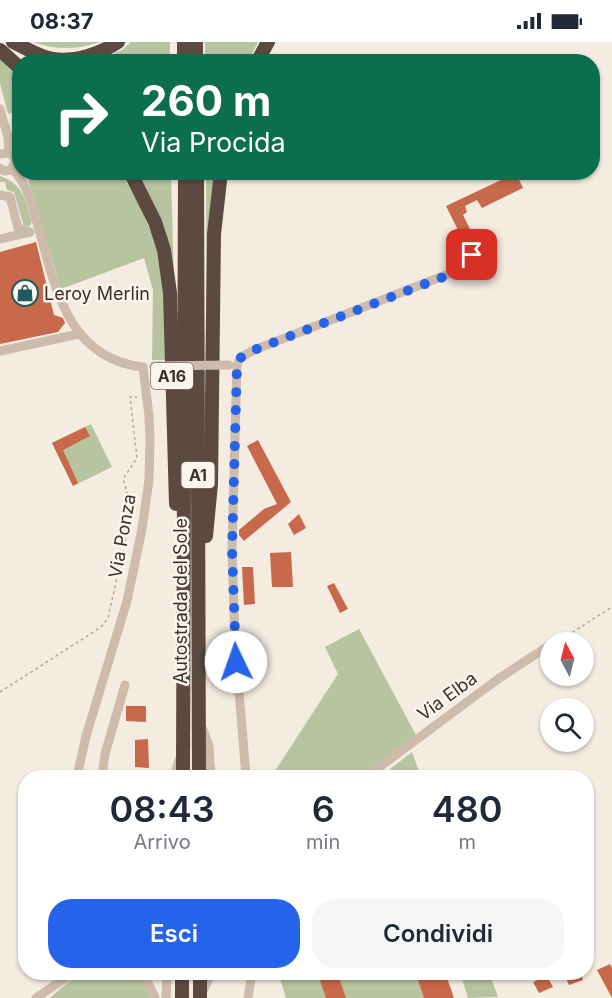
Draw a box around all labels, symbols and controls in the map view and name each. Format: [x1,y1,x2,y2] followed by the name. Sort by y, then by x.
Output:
[30,8,94,34] text: 08:37
[141,75,271,126] text: 260 m
[42,78,120,156] icon: right
[141,126,286,159] text: Via Procida
[446,229,497,280] pin
[455,238,488,271] icon: arrive
[10,278,40,308] shop icon: Leroy Merlin
[44,283,150,304] place label: Leroy Merlin
[151,363,193,389] road number: A16
[182,462,214,488] road number: A1
[104,492,140,580] street label: Via Ponza
[170,518,191,684] street label: Autostrada del Sole
[204,630,268,694] position arrow
[540,632,594,686] north arrow
[540,632,594,752] map controls
[413,667,481,725] street label: Via Elba
[540,698,594,752] button: search
[109,787,215,831] text: 08:43
[312,787,335,831] text: 6
[432,787,503,831] text: 480
[133,830,191,854] text: Arrivo
[306,830,340,854] text: min
[458,830,476,854] text: m
[48,899,300,968] button: Esci
[312,899,564,968] button: Condividi

